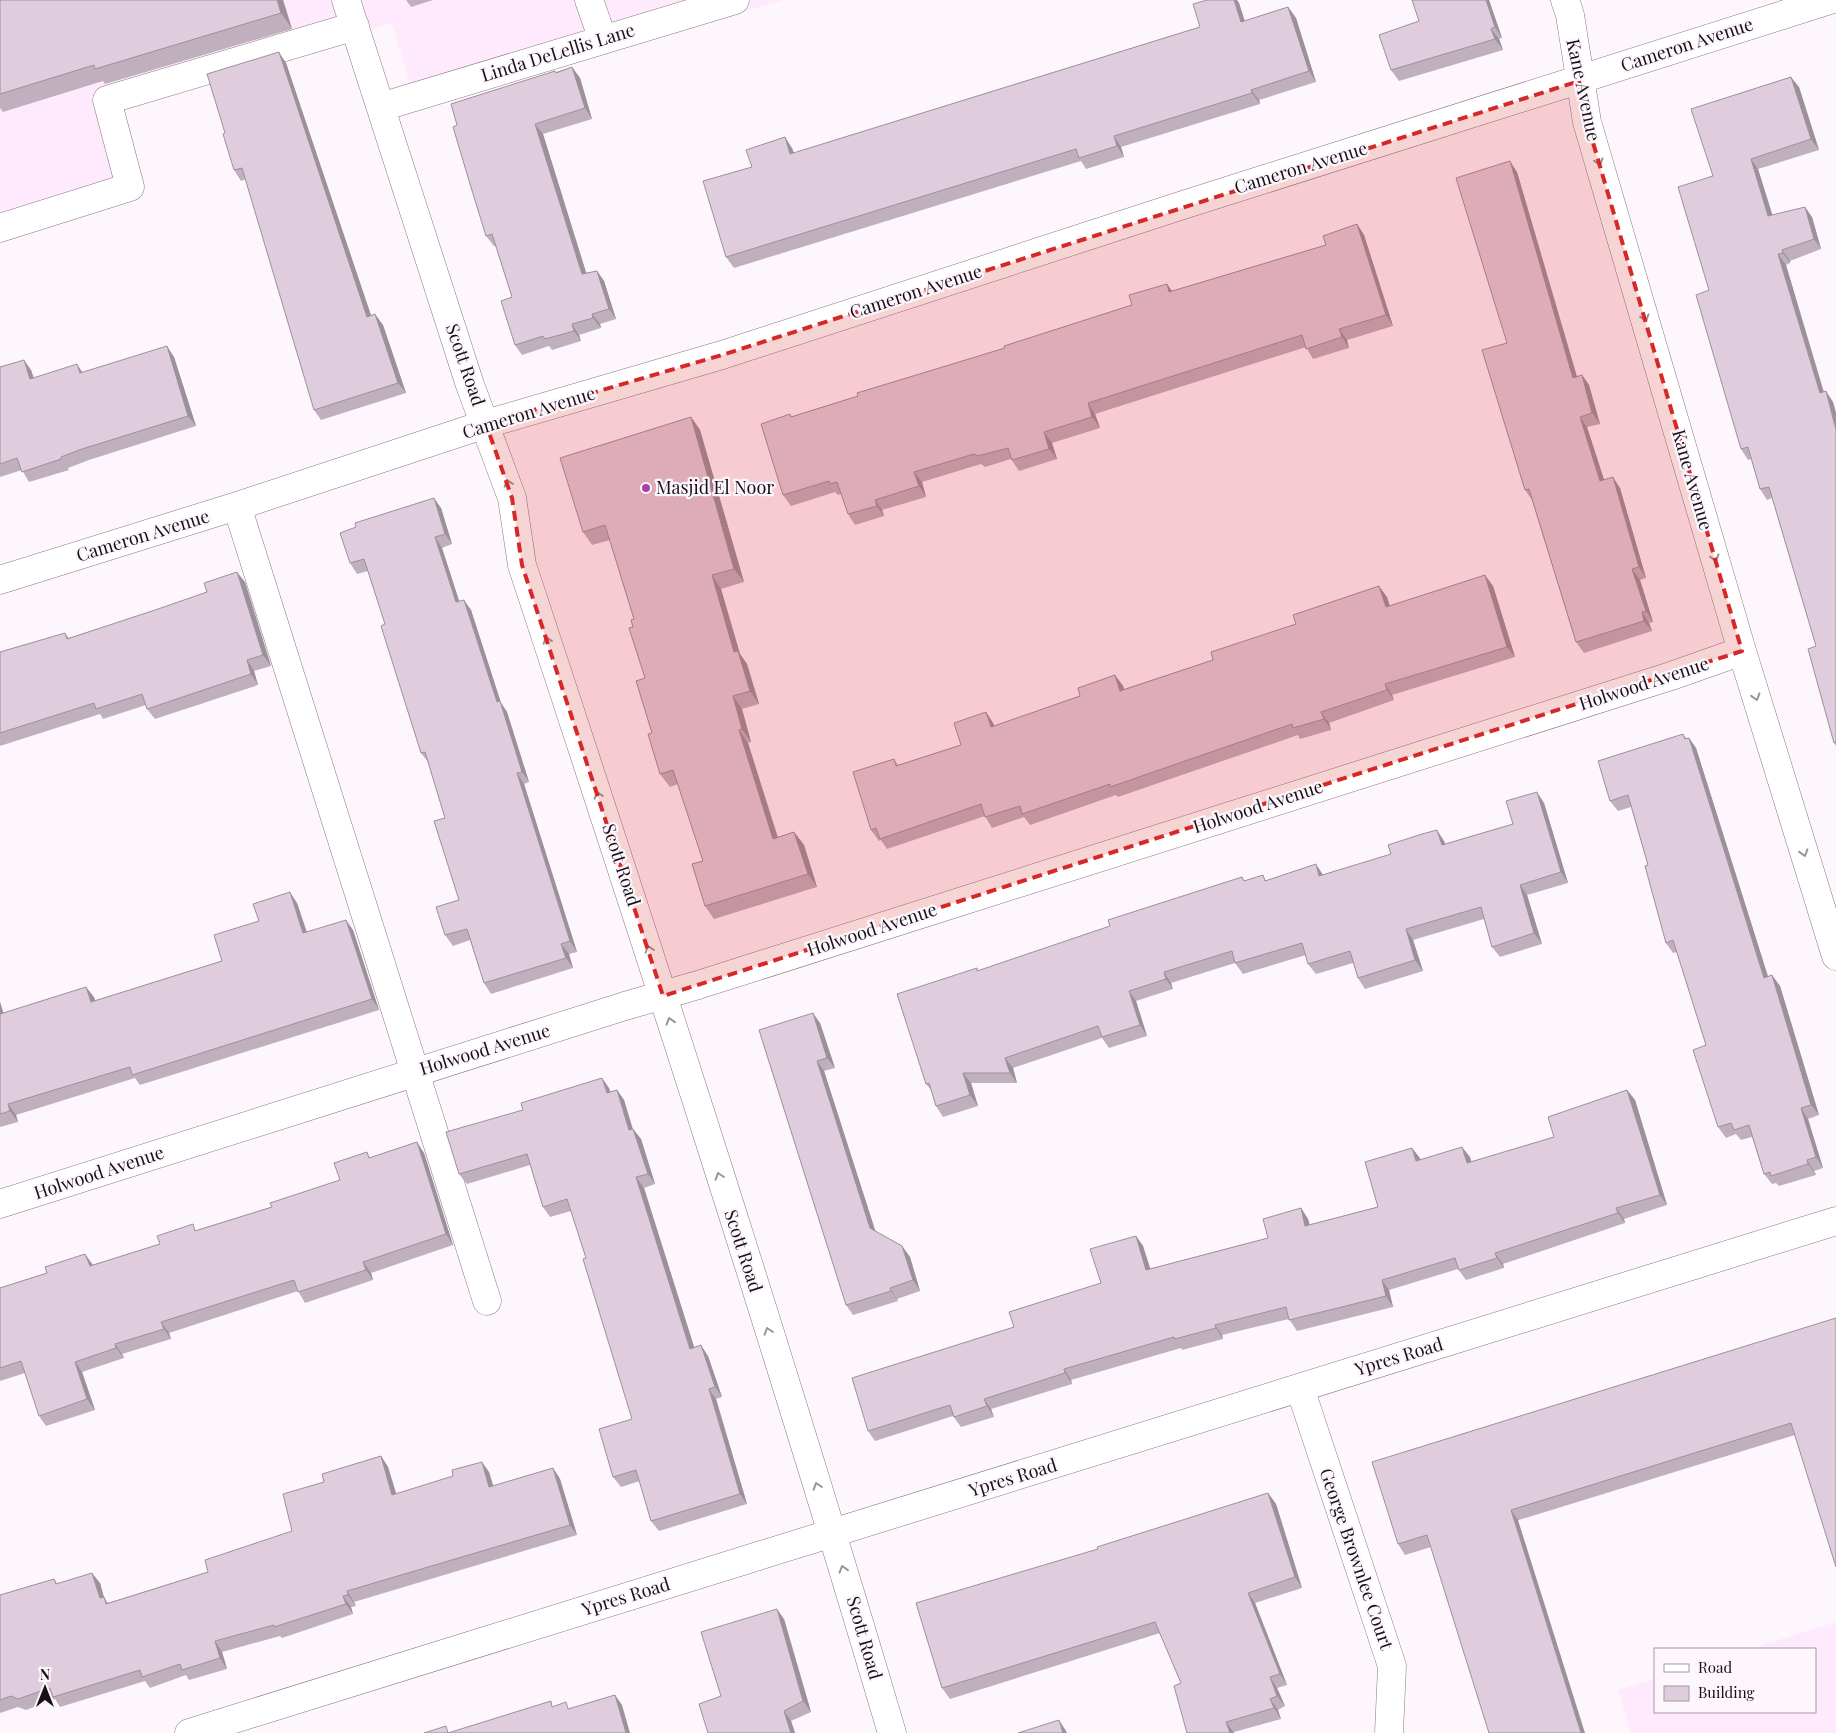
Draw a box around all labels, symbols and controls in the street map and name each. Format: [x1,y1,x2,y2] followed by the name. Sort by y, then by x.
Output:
[1617,11,1756,77] street label: Cameron Avenue
[478,17,637,87] street label: Linda DeLellis Lane
[1561,36,1607,143] street label: Kane Avenue
[1231,135,1370,199] street label: Cameron Avenue
[1594,157,1604,166] one-way arrow
[846,258,985,324] street label: Cameron Avenue
[1639,313,1649,322] one-way arrow
[441,320,491,410] street label: Scott Road
[459,380,598,444] street label: Cameron Avenue
[1667,426,1719,533] street label: Kane Avenue
[656,475,774,499] place label: Masjid El Noor
[503,480,513,488] one-way arrow
[640,482,652,494] marker: Masjid El Noor
[73,503,212,567] street label: Cameron Avenue
[1709,553,1719,561] one-way arrow
[543,637,553,645] one-way arrow
[1576,651,1712,715] street label: Holwood Avenue
[1751,693,1761,701] one-way arrow
[1190,774,1326,838] street label: Holwood Avenue
[594,791,604,799] one-way arrow
[597,820,647,910] street label: Scott Road
[1799,848,1809,856] one-way arrow
[804,897,940,961] street label: Holwood Avenue
[644,945,654,954] one-way arrow
[417,1018,553,1080] street label: Holwood Avenue
[666,1018,676,1026] one-way arrow
[31,1140,167,1204] street label: Holwood Avenue
[715,1172,725,1181] one-way arrow
[719,1206,769,1296] street label: Scott Road
[764,1327,774,1336] one-way arrow
[1351,1331,1446,1381] street label: Ypres Road
[965,1452,1060,1502] street label: Ypres Road
[1315,1465,1399,1653] street label: George Brownlee Court
[813,1482,823,1491] one-way arrow
[839,1565,849,1573] one-way arrow
[578,1571,673,1621] street label: Ypres Road
[842,1593,888,1683] street label: Scott Road
[1654,1648,1816,1713] legend
[1698,1657,1732,1677] text: Road
[20,1663,70,1713] north arrow
[40,1665,50,1684] text: N
[1698,1682,1755,1702] text: Building

